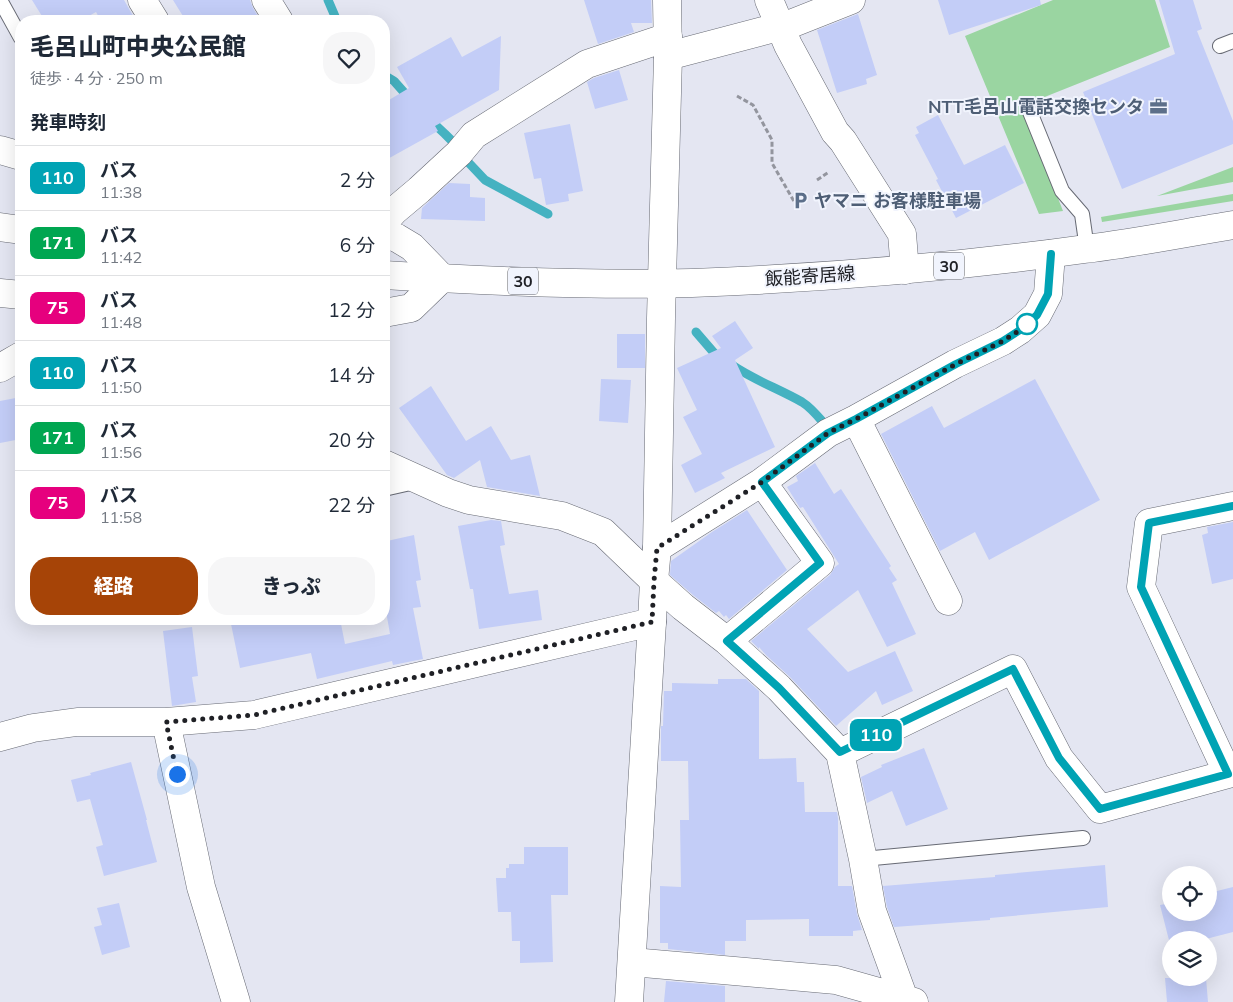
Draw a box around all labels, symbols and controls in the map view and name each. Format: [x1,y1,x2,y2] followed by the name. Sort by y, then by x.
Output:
[30,31,246,61] text: 毛呂山町中央公民館
[323,32,375,84] button: heart
[30,68,163,88] text: 徒歩 · 4 分 · 250 m
[928,95,1144,118] place label: NTT毛呂山電話交換センタ
[1148,96,1168,116] office icon: NTT毛呂山電話交換センタ
[30,110,106,134] text: 発車時刻
[100,158,138,182] text: バス
[41,166,74,189] text: 110
[340,168,375,192] text: 2 分
[100,182,142,202] text: 11:38
[814,189,981,212] place label: ヤマニ お客様駐車場
[790,190,810,210] parking icon: ヤマニ お客様駐車場
[100,223,138,247] text: バス
[41,231,74,254] text: 171
[340,233,375,257] text: 6 分
[100,247,142,267] text: 11:42
[934,252,964,280] road number: 30
[764,261,856,291] street label: 飯能寄居線
[508,268,538,294] road number: 30
[100,288,138,312] text: バス
[47,296,68,319] text: 75
[328,298,375,322] text: 12 分
[100,312,142,332] text: 11:48
[1016,313,1038,335] unlabelled marker
[100,353,138,377] text: バス
[41,361,74,384] text: 110
[328,363,375,387] text: 14 分
[100,377,142,397] text: 11:50
[100,418,138,442] text: バス
[41,426,74,449] text: 171
[328,428,375,452] text: 20 分
[100,442,142,462] text: 11:56
[100,483,138,507] text: バス
[47,491,68,514] text: 75
[328,493,375,517] text: 22 分
[100,507,142,527] text: 11:58
[30,557,198,615] button: 経路
[208,557,375,615] button: きっぷ
[847,719,905,751] line badge: 110
[860,723,892,746] text: 110
[165,762,190,787] your location
[1162,866,1217,986] map controls
[1162,866,1217,921] button: locate
[1162,931,1217,986] button: layers

